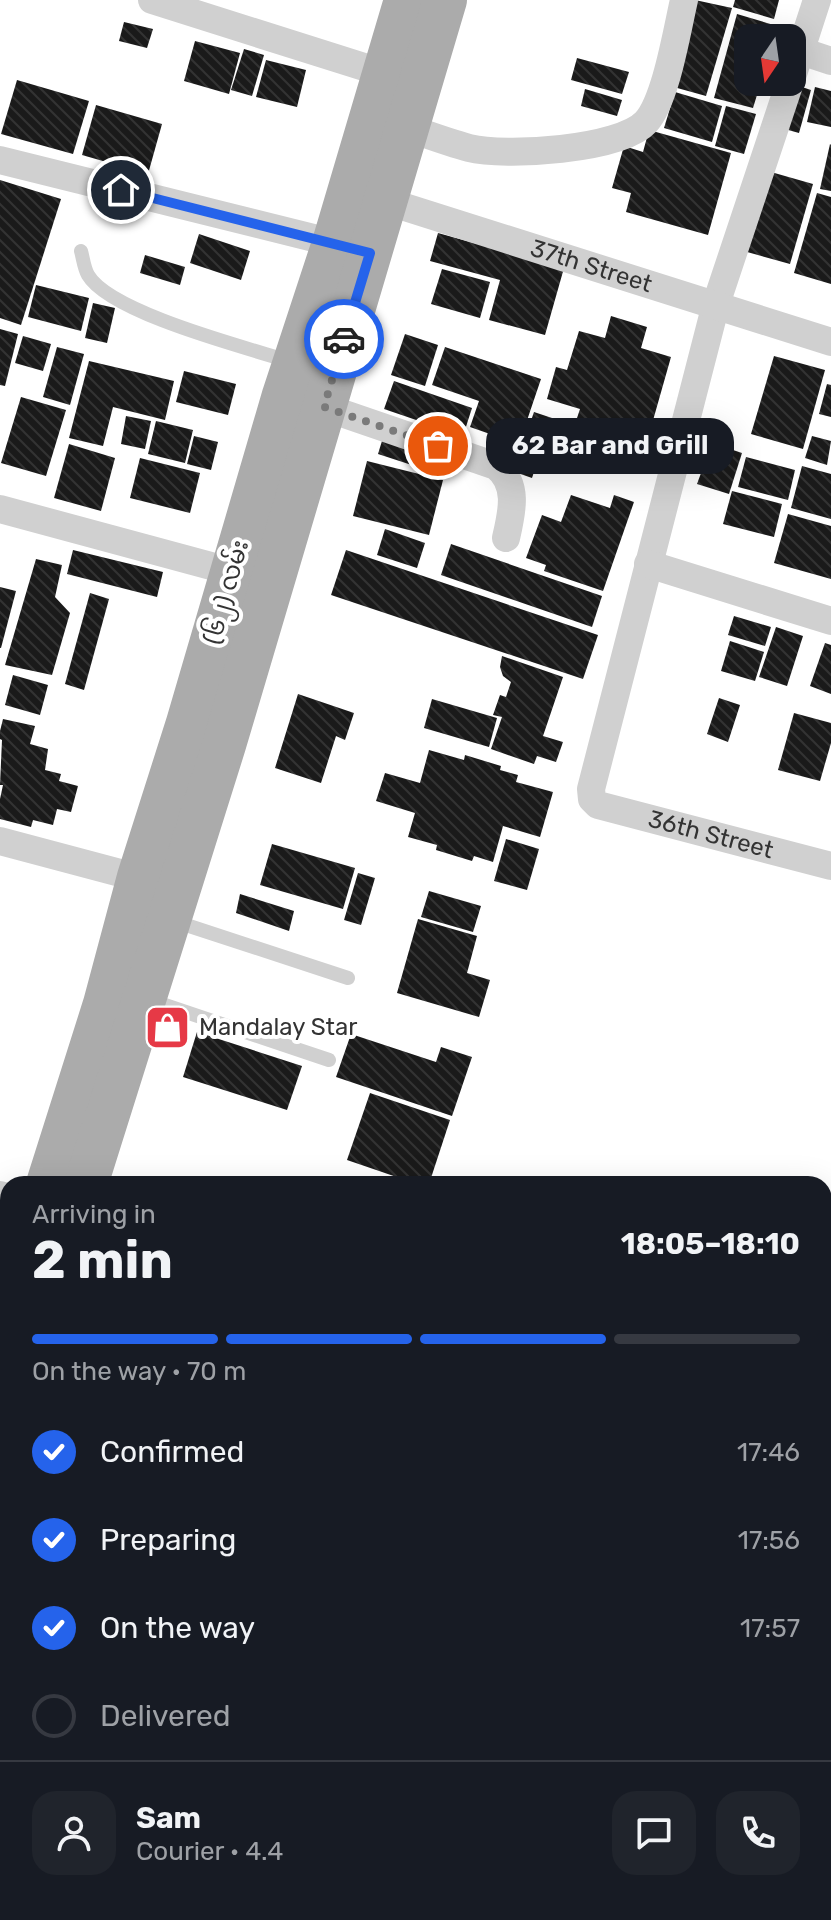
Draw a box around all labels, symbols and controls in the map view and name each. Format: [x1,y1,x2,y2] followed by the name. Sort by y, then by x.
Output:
[734,24,806,96] north arrow
[734,24,806,96] map controls
[87,156,155,224] pin
[99,168,143,212] icon: home
[527,234,656,298] street label: 37th Street
[304,299,384,379] courier
[322,317,366,361] icon: car
[404,412,472,480] pin
[486,418,734,474] callout: 62 Bar and Grill
[416,424,460,468] icon: bag
[512,430,708,461] text: 62 Bar and Grill
[196,536,259,649] street label: (၆၂) လမ်း
[645,805,776,864] street label: 36th Street
[144,1003,192,1051] shop icon: Mandalay Star
[199,1013,357,1041] place label: Mandalay Star
[32,1199,156,1230] text: Arriving in
[621,1226,800,1262] text: 18:05–18:10
[32,1229,173,1291] text: 2 min
[32,1356,246,1387] text: On the way · 70 m
[32,1430,76,1474] icon: check
[100,1434,244,1470] text: Confirmed
[737,1437,800,1468] text: 17:46
[32,1518,76,1562] icon: check
[100,1522,236,1558] text: Preparing
[738,1525,800,1556] text: 17:56
[32,1606,76,1650] icon: check
[100,1610,255,1646] text: On the way
[740,1613,800,1644] text: 17:57
[100,1698,231,1734] text: Delivered
[32,1791,116,1875] button: person
[612,1791,696,1875] button: chat
[716,1791,800,1875] button: phone
[136,1800,201,1836] text: Sam
[136,1836,283,1867] text: Courier · 4.4

